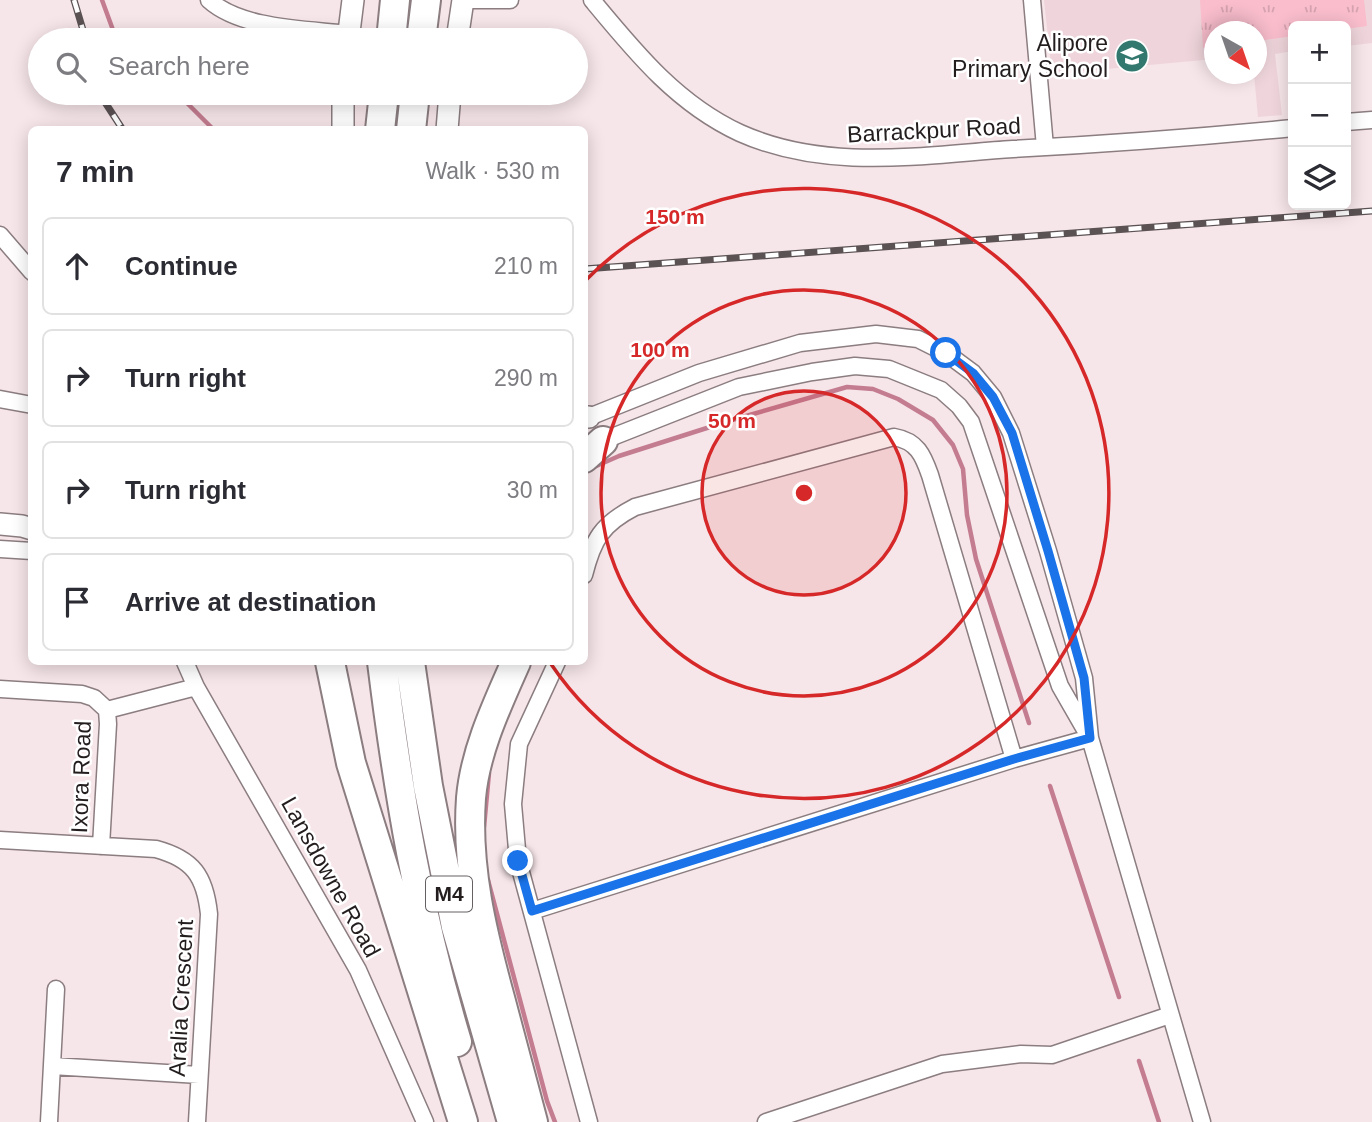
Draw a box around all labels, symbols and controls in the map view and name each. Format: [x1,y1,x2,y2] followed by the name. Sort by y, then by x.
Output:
[1204,21,1267,84] north arrow
[1288,21,1351,210] map controls
[1288,21,1351,84] button: +
[28,28,588,105] search box
[952,30,1108,82] place label: Alipore Primary School
[1113,37,1151,75] school or university icon: Alipore Primary School
[52,48,90,86] icon: search
[108,51,250,81] text: Search here
[1288,84,1351,147] button: −
[847,112,1021,148] street label: Barrackpur Road
[1288,147,1351,210] button: layers
[56,155,134,188] text: 7 min
[425,158,560,184] text: Walk · 530 m
[645,205,705,228] text: 150 m
[58,247,96,285] icon: ahead
[125,251,238,281] text: Continue
[494,253,558,279] text: 210 m
[930,337,961,368] route start
[630,338,690,361] text: 100 m
[58,359,96,397] icon: right
[125,363,246,393] text: Turn right
[494,365,558,391] text: 290 m
[708,409,756,432] text: 50 m
[58,471,96,509] icon: right
[125,475,246,505] text: Turn right
[507,477,558,503] text: 30 m
[792,481,816,505] centre of rings
[58,583,96,621] icon: arrive
[125,587,376,617] text: Arrive at destination
[66,720,96,834] street label: Ixora Road
[276,792,386,962] street label: Lansdowne Road
[502,845,533,876] route end
[426,876,472,912] road number: M4
[164,918,198,1077] street label: Aralia Crescent

